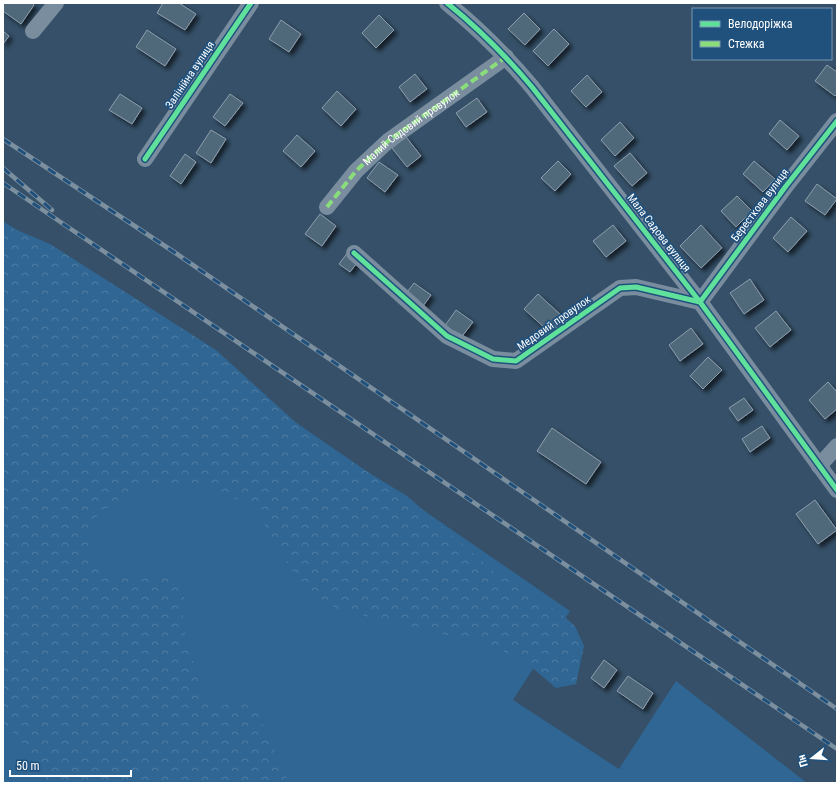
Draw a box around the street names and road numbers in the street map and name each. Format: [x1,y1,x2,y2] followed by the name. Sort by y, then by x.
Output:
[163,39,217,111] street label: Залінійна вулиця
[360,85,462,168] street label: Малий Садовий провулок
[728,166,792,244] street label: Бересткова вулиця
[624,191,694,275] street label: Мала Садова вулиця
[515,292,594,353] street label: Медовий провулок

